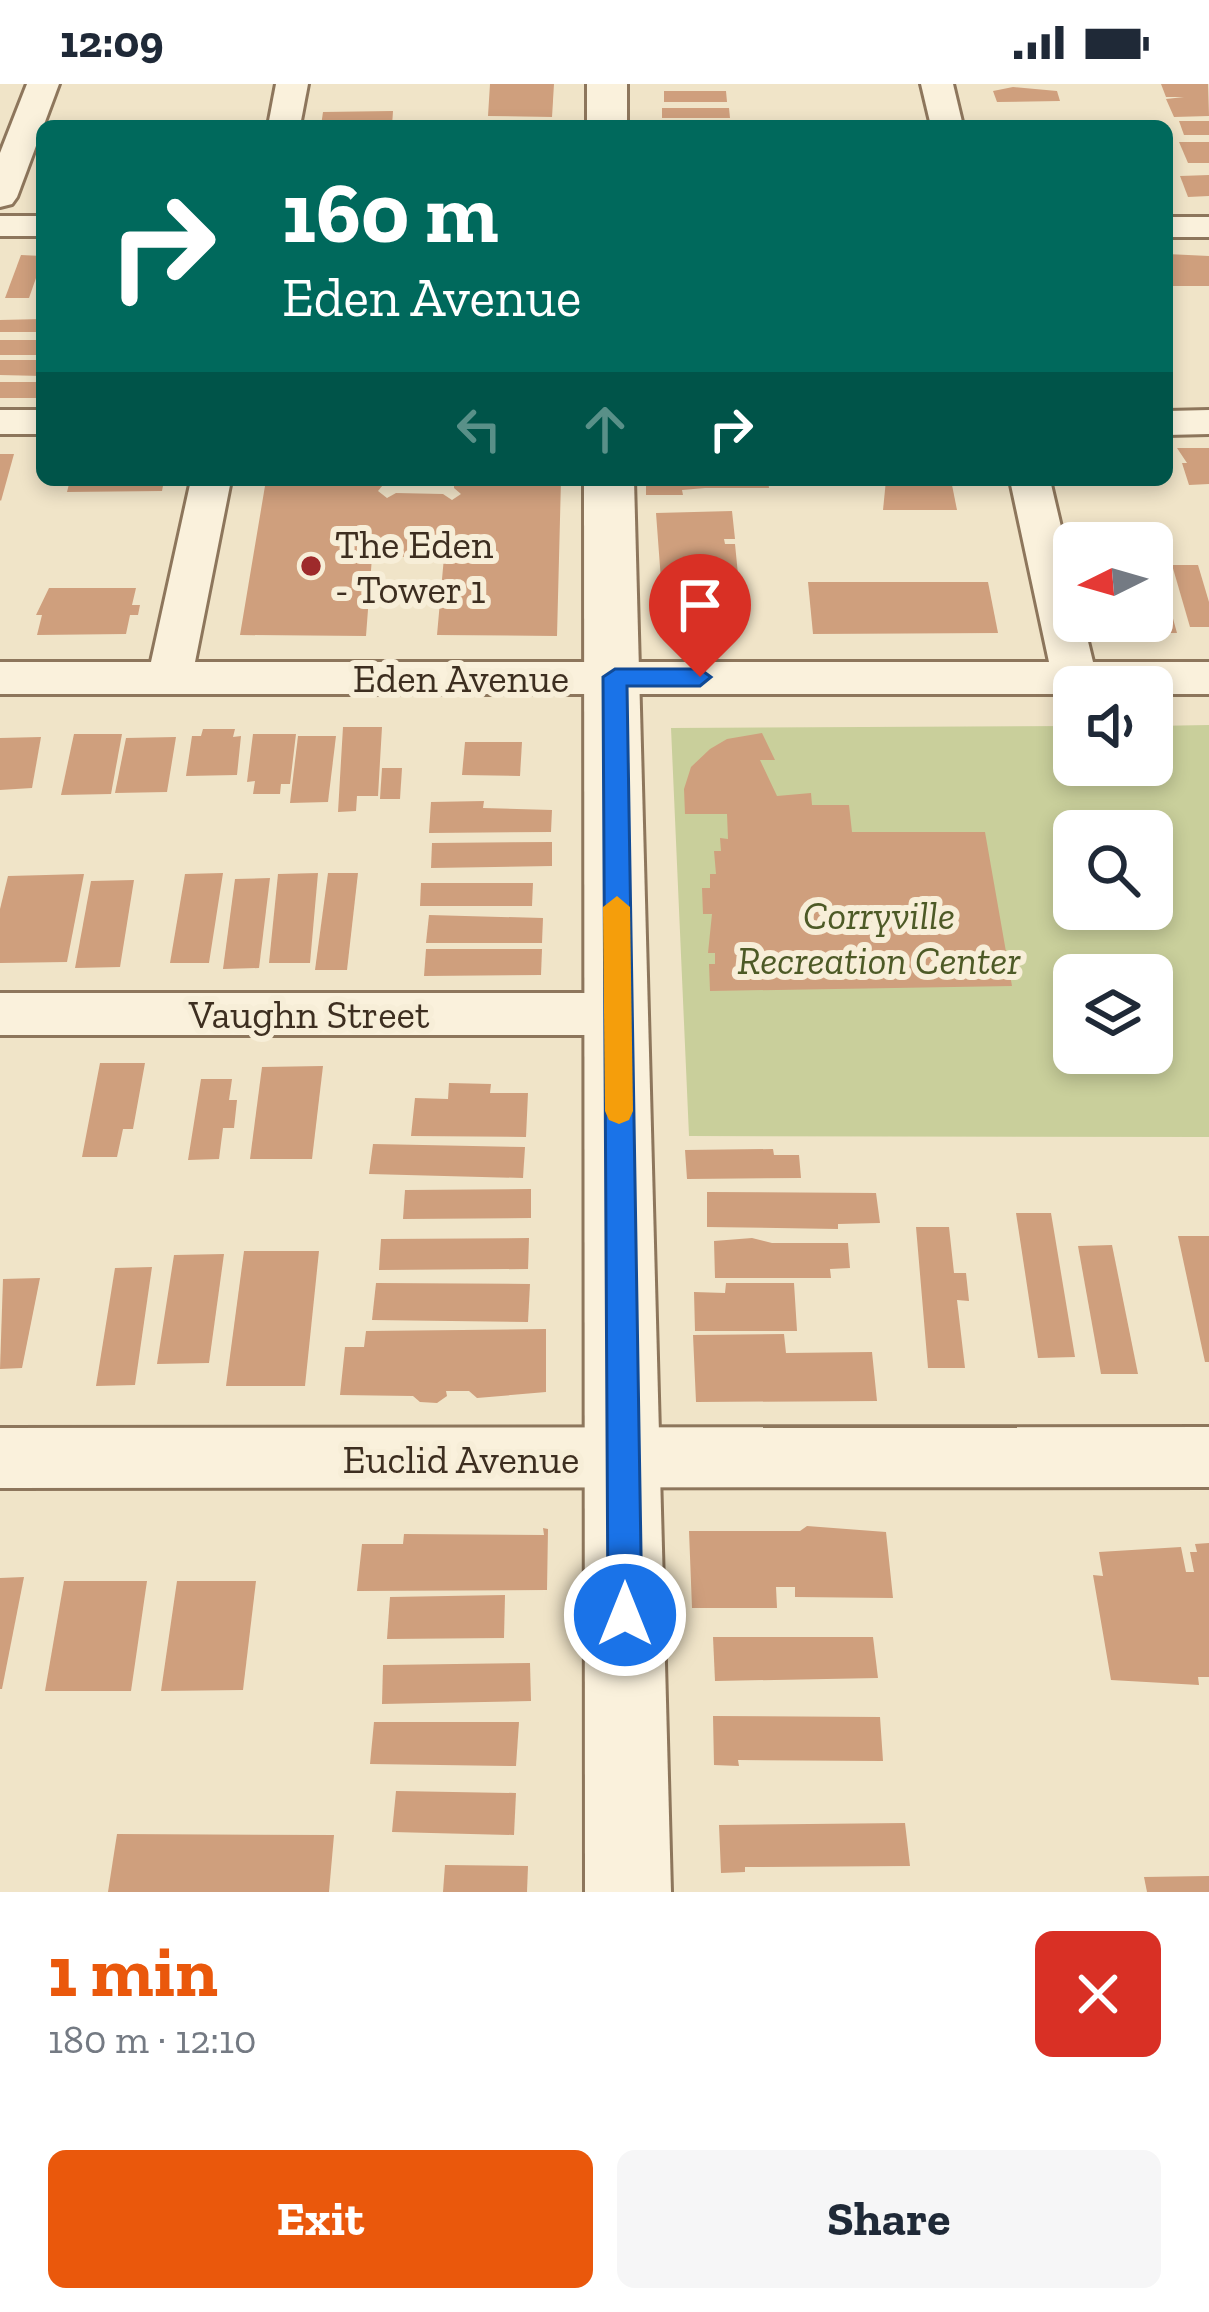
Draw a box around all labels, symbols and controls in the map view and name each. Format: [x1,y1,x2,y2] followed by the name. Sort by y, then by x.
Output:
[60,15,164,69] text: 12:09
[282,163,499,264] text: 160 m
[84,168,240,324] icon: right
[282,265,581,330] text: Eden Avenue
[446,396,512,462] icon: left
[572,396,638,462] icon: ahead
[698,396,764,462] icon: right
[335,521,493,613] place label: The Eden - Tower 1
[1053,522,1173,642] north arrow
[1053,522,1173,1074] map controls
[298,553,324,579] marker: The Eden - Tower 1
[649,554,751,677] pin
[667,572,733,638] icon: arrive
[353,655,569,702] street label: Eden Avenue
[1053,666,1173,786] button: sound
[1053,810,1173,930] button: search
[737,892,1021,984] park label: Corryville Recreation Center
[1053,954,1173,1074] button: layers
[188,991,430,1038] street label: Vaughn Street
[343,1436,579,1483] street label: Euclid Avenue
[562,1552,688,1678] position arrow
[48,1928,218,2014] text: 1 min
[1035,1931,1161,2057] button: close
[48,2016,257,2063] text: 180 m · 12:10
[48,2150,593,2288] button: Exit
[617,2150,1161,2288] button: Share

